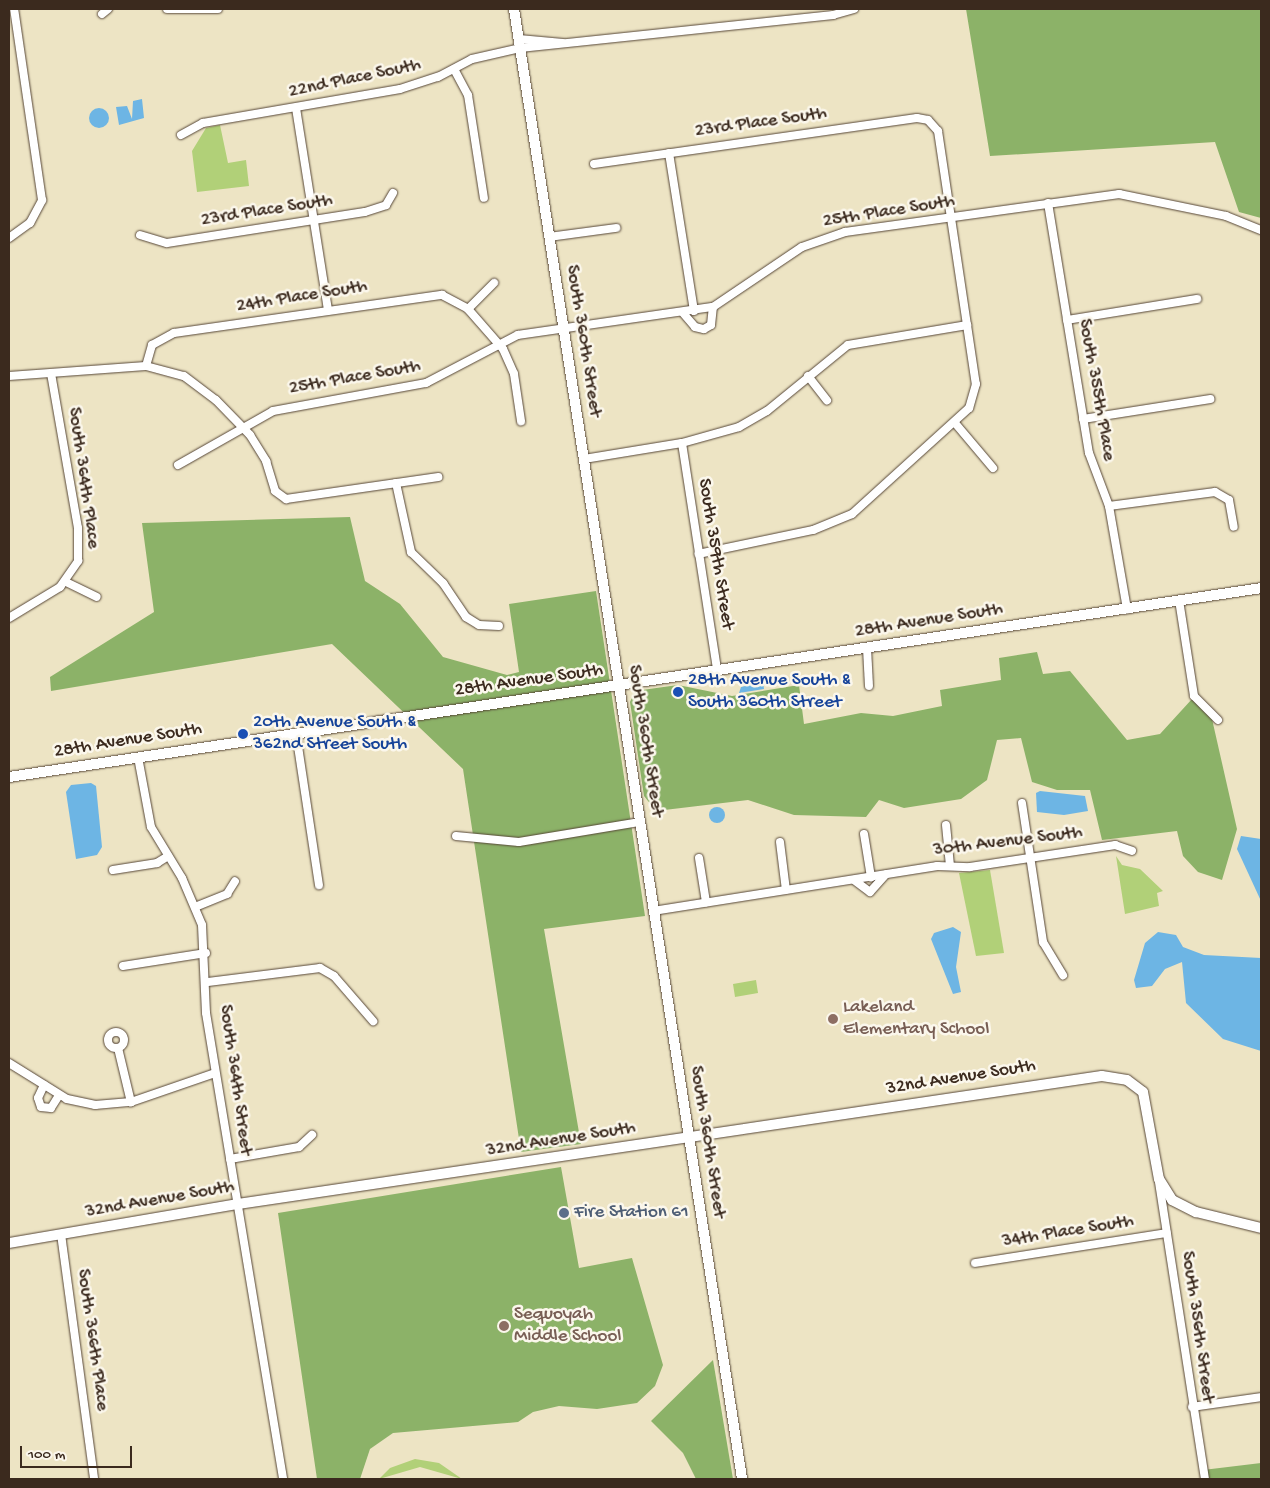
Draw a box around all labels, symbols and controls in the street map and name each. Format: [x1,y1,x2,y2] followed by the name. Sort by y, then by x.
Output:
[287,54,423,104] street label: 22nd Place South
[694,102,828,144] street label: 23rd Place South
[200,189,334,233] street label: 23rd Place South
[821,190,957,234] street label: 25th Place South
[560,263,606,419] street label: South 360th Street
[235,275,369,319] street label: 24th Place South
[1072,317,1120,463] street label: South 355th Place
[287,355,423,401] street label: 25th Place South
[62,406,104,550] street label: South 364th Place
[692,477,738,631] street label: South 359th Street
[853,598,1005,644] street label: 28th Avenue South
[453,659,605,703] street label: 28th Avenue South
[622,663,668,819] street label: South 360th Street
[688,670,851,714] place label: 28th Avenue South & South 360th Street
[672,686,684,698] marker: 28th Avenue South & South 360th Street
[253,712,416,756] place label: 20th Avenue South & 362nd Street South
[52,718,204,764] street label: 28th Avenue South
[237,728,249,740] marker: 20th Avenue South & 362nd Street South
[932,822,1084,862] street label: 30th Avenue South
[843,997,989,1041] place label: Lakeland Elementary School
[213,1003,257,1157] street label: South 364th Street
[827,1013,839,1025] marker: Lakeland Elementary School
[885,1055,1037,1101] street label: 32nd Avenue South
[684,1064,730,1220] street label: South 360th Street
[485,1117,637,1163] street label: 32nd Avenue South
[84,1176,236,1224] street label: 32nd Avenue South
[574,1202,689,1224] place label: Fire Station 61
[558,1207,570,1219] marker: Fire Station 61
[1001,1210,1135,1254] street label: 34th Place South
[1175,1250,1219,1404] street label: South 356th Street
[71,1268,113,1412] street label: South 366th Place
[514,1304,621,1348] place label: Sequoyah Middle School
[498,1320,510,1332] marker: Sequoyah Middle School
[22,1436,135,1468] scale bar
[28,1446,65,1464] text: 100 m

